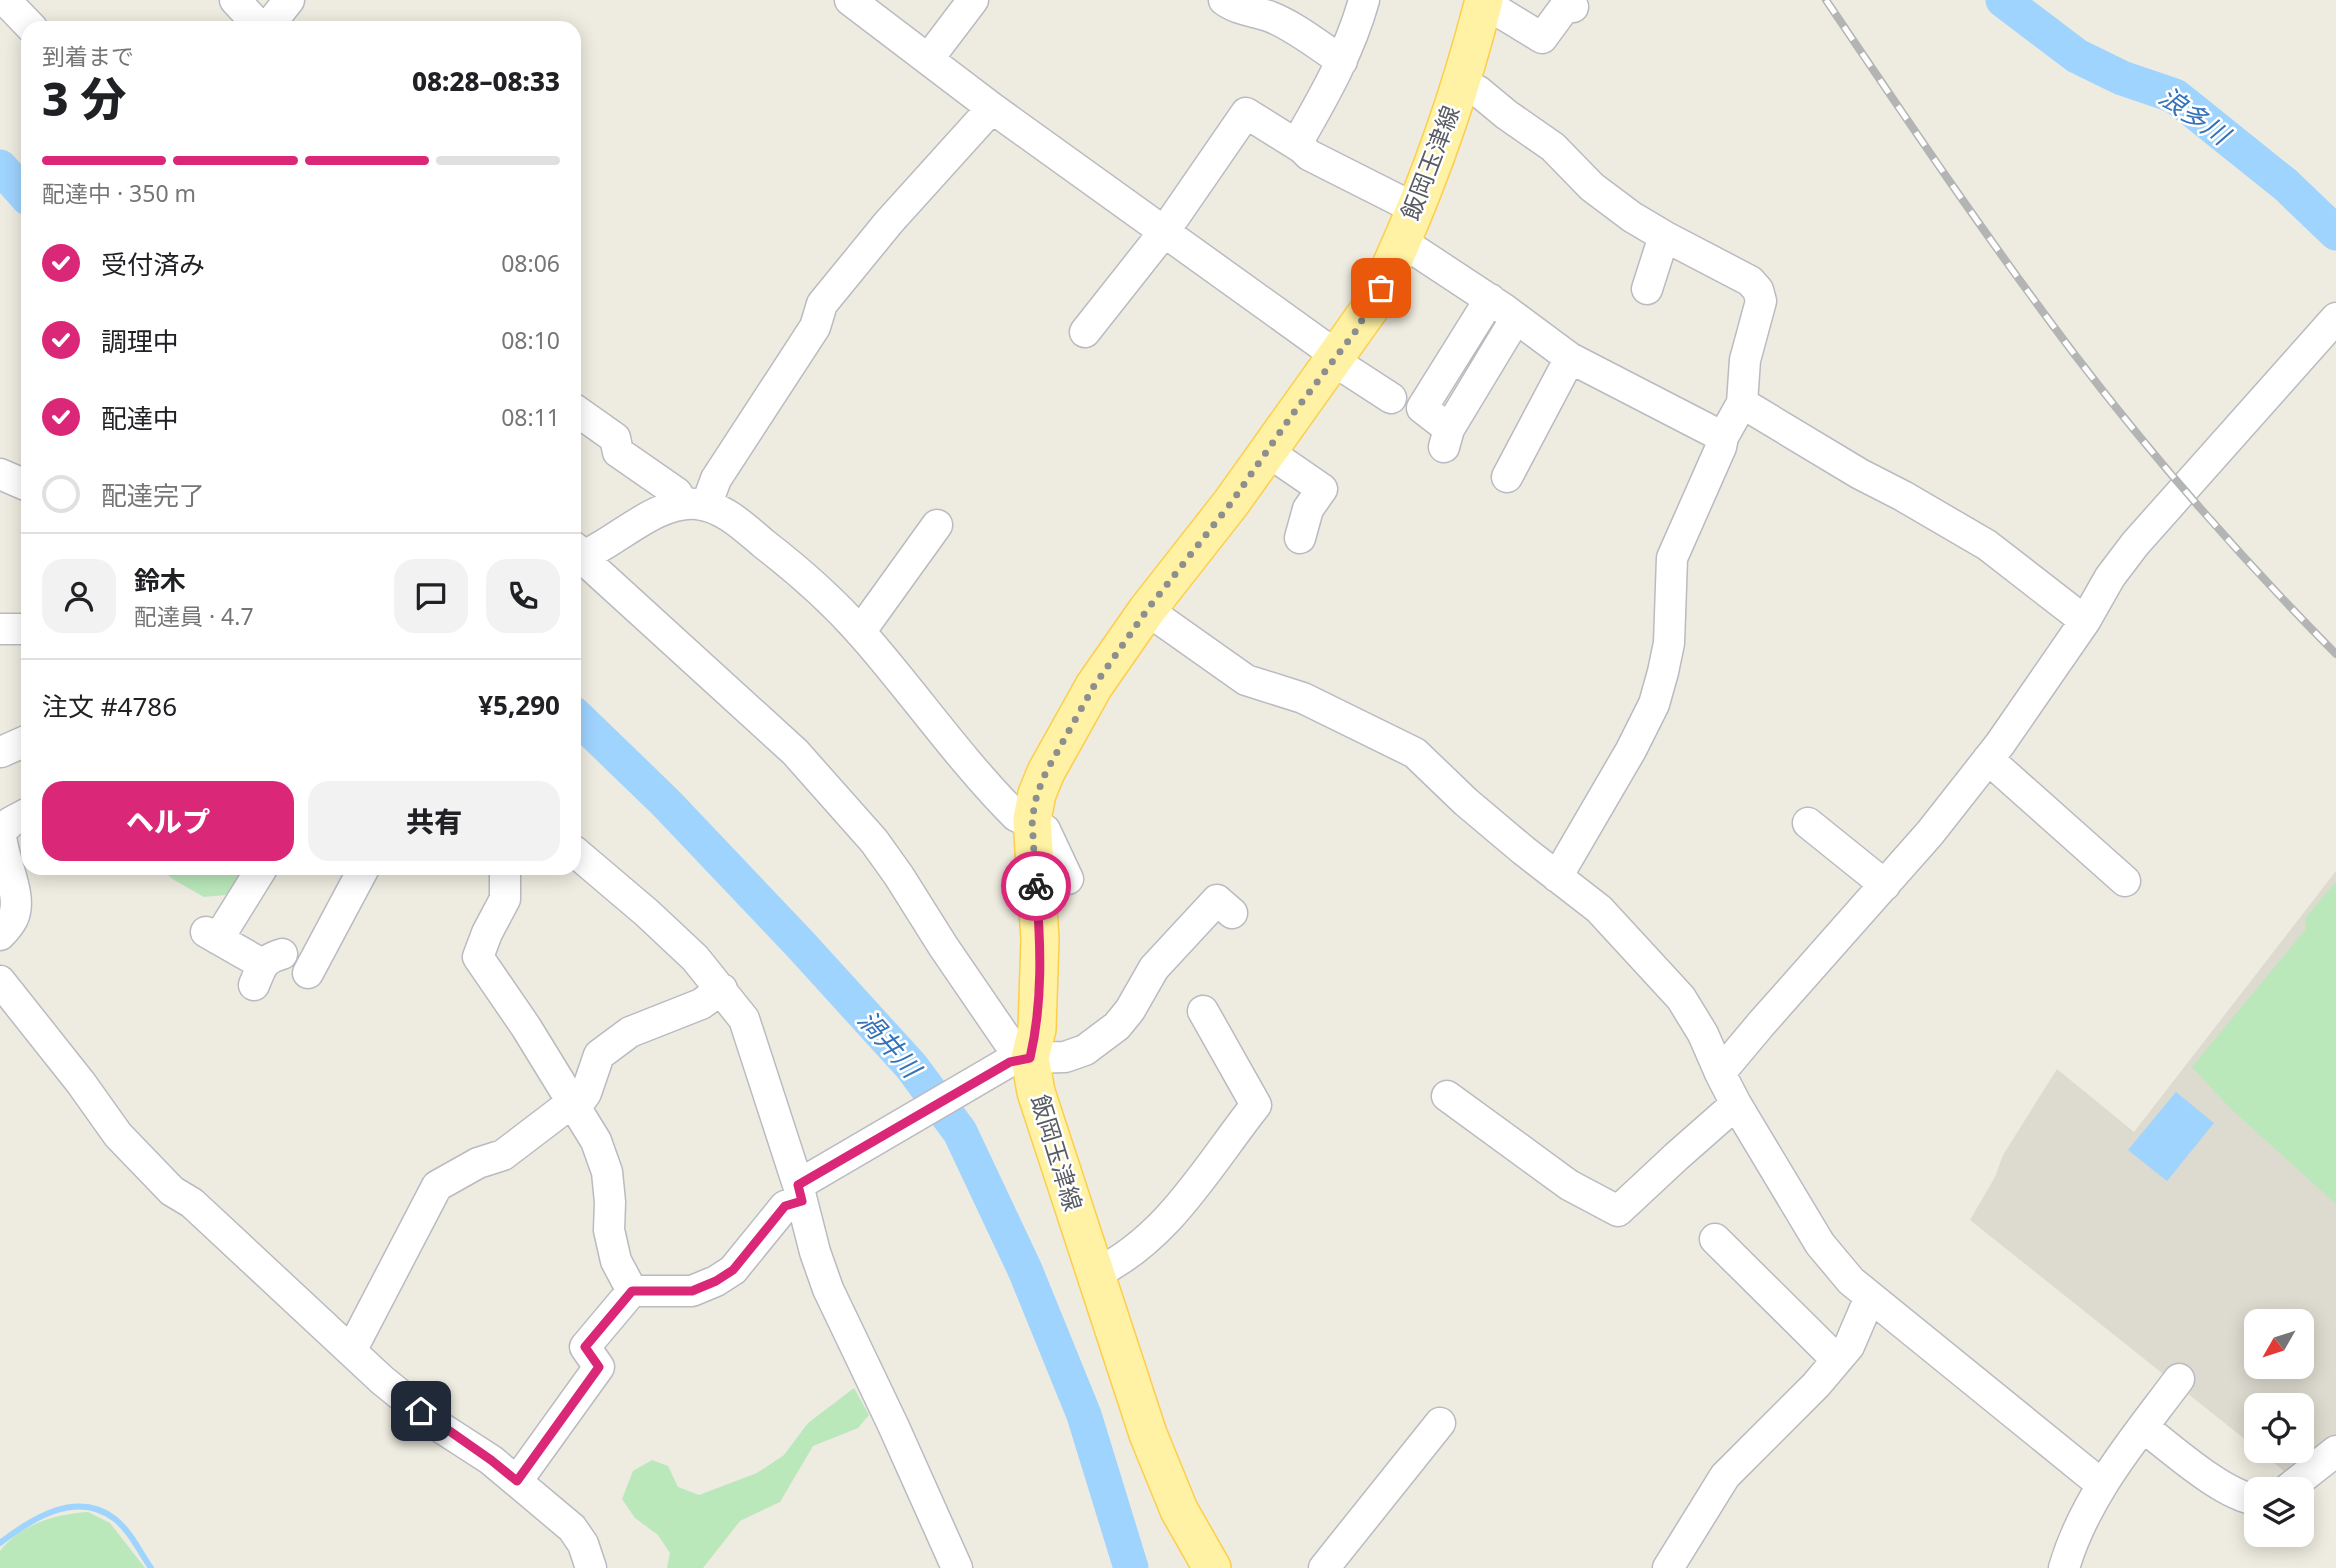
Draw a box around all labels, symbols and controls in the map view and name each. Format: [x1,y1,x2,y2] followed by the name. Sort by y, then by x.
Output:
[42,40,134,72] text: 到着まで
[412,63,560,99] text: 08:28–08:33
[42,67,127,129] text: 3 分
[2152,78,2239,154] water label: 浪多川
[1393,101,1467,224] street label: 飯岡玉津線
[42,177,196,209] text: 配達中 · 350 m
[42,244,80,282] icon: check
[101,246,205,282] text: 受付済み
[501,247,560,279] text: 08:06
[1351,258,1411,318] pin
[1362,269,1400,307] icon: bag
[42,321,80,359] icon: check
[101,323,179,359] text: 調理中
[501,324,560,356] text: 08:10
[42,398,80,436] icon: check
[101,400,179,436] text: 配達中
[501,401,560,433] text: 08:11
[101,477,205,513] text: 配達完了
[42,559,116,633] button: person
[394,559,468,633] button: chat
[486,559,560,633] button: phone
[134,562,186,598] text: 鈴木
[134,600,254,632] text: 配達員 · 4.7
[478,687,560,723] text: ¥5,290
[42,688,177,724] text: 注文 #4786
[42,781,294,861] button: ヘルプ
[308,781,560,861] button: 共有
[1001,851,1071,921] courier
[1017,867,1055,905] icon: bike
[851,1002,931,1087] water label: 渦井川
[1024,1090,1091,1215] street label: 飯岡玉津線
[2244,1309,2314,1379] north arrow
[2244,1309,2314,1547] map controls
[391,1381,451,1441] pin
[402,1392,440,1430] icon: home
[2244,1393,2314,1463] button: locate
[2244,1477,2314,1547] button: layers

